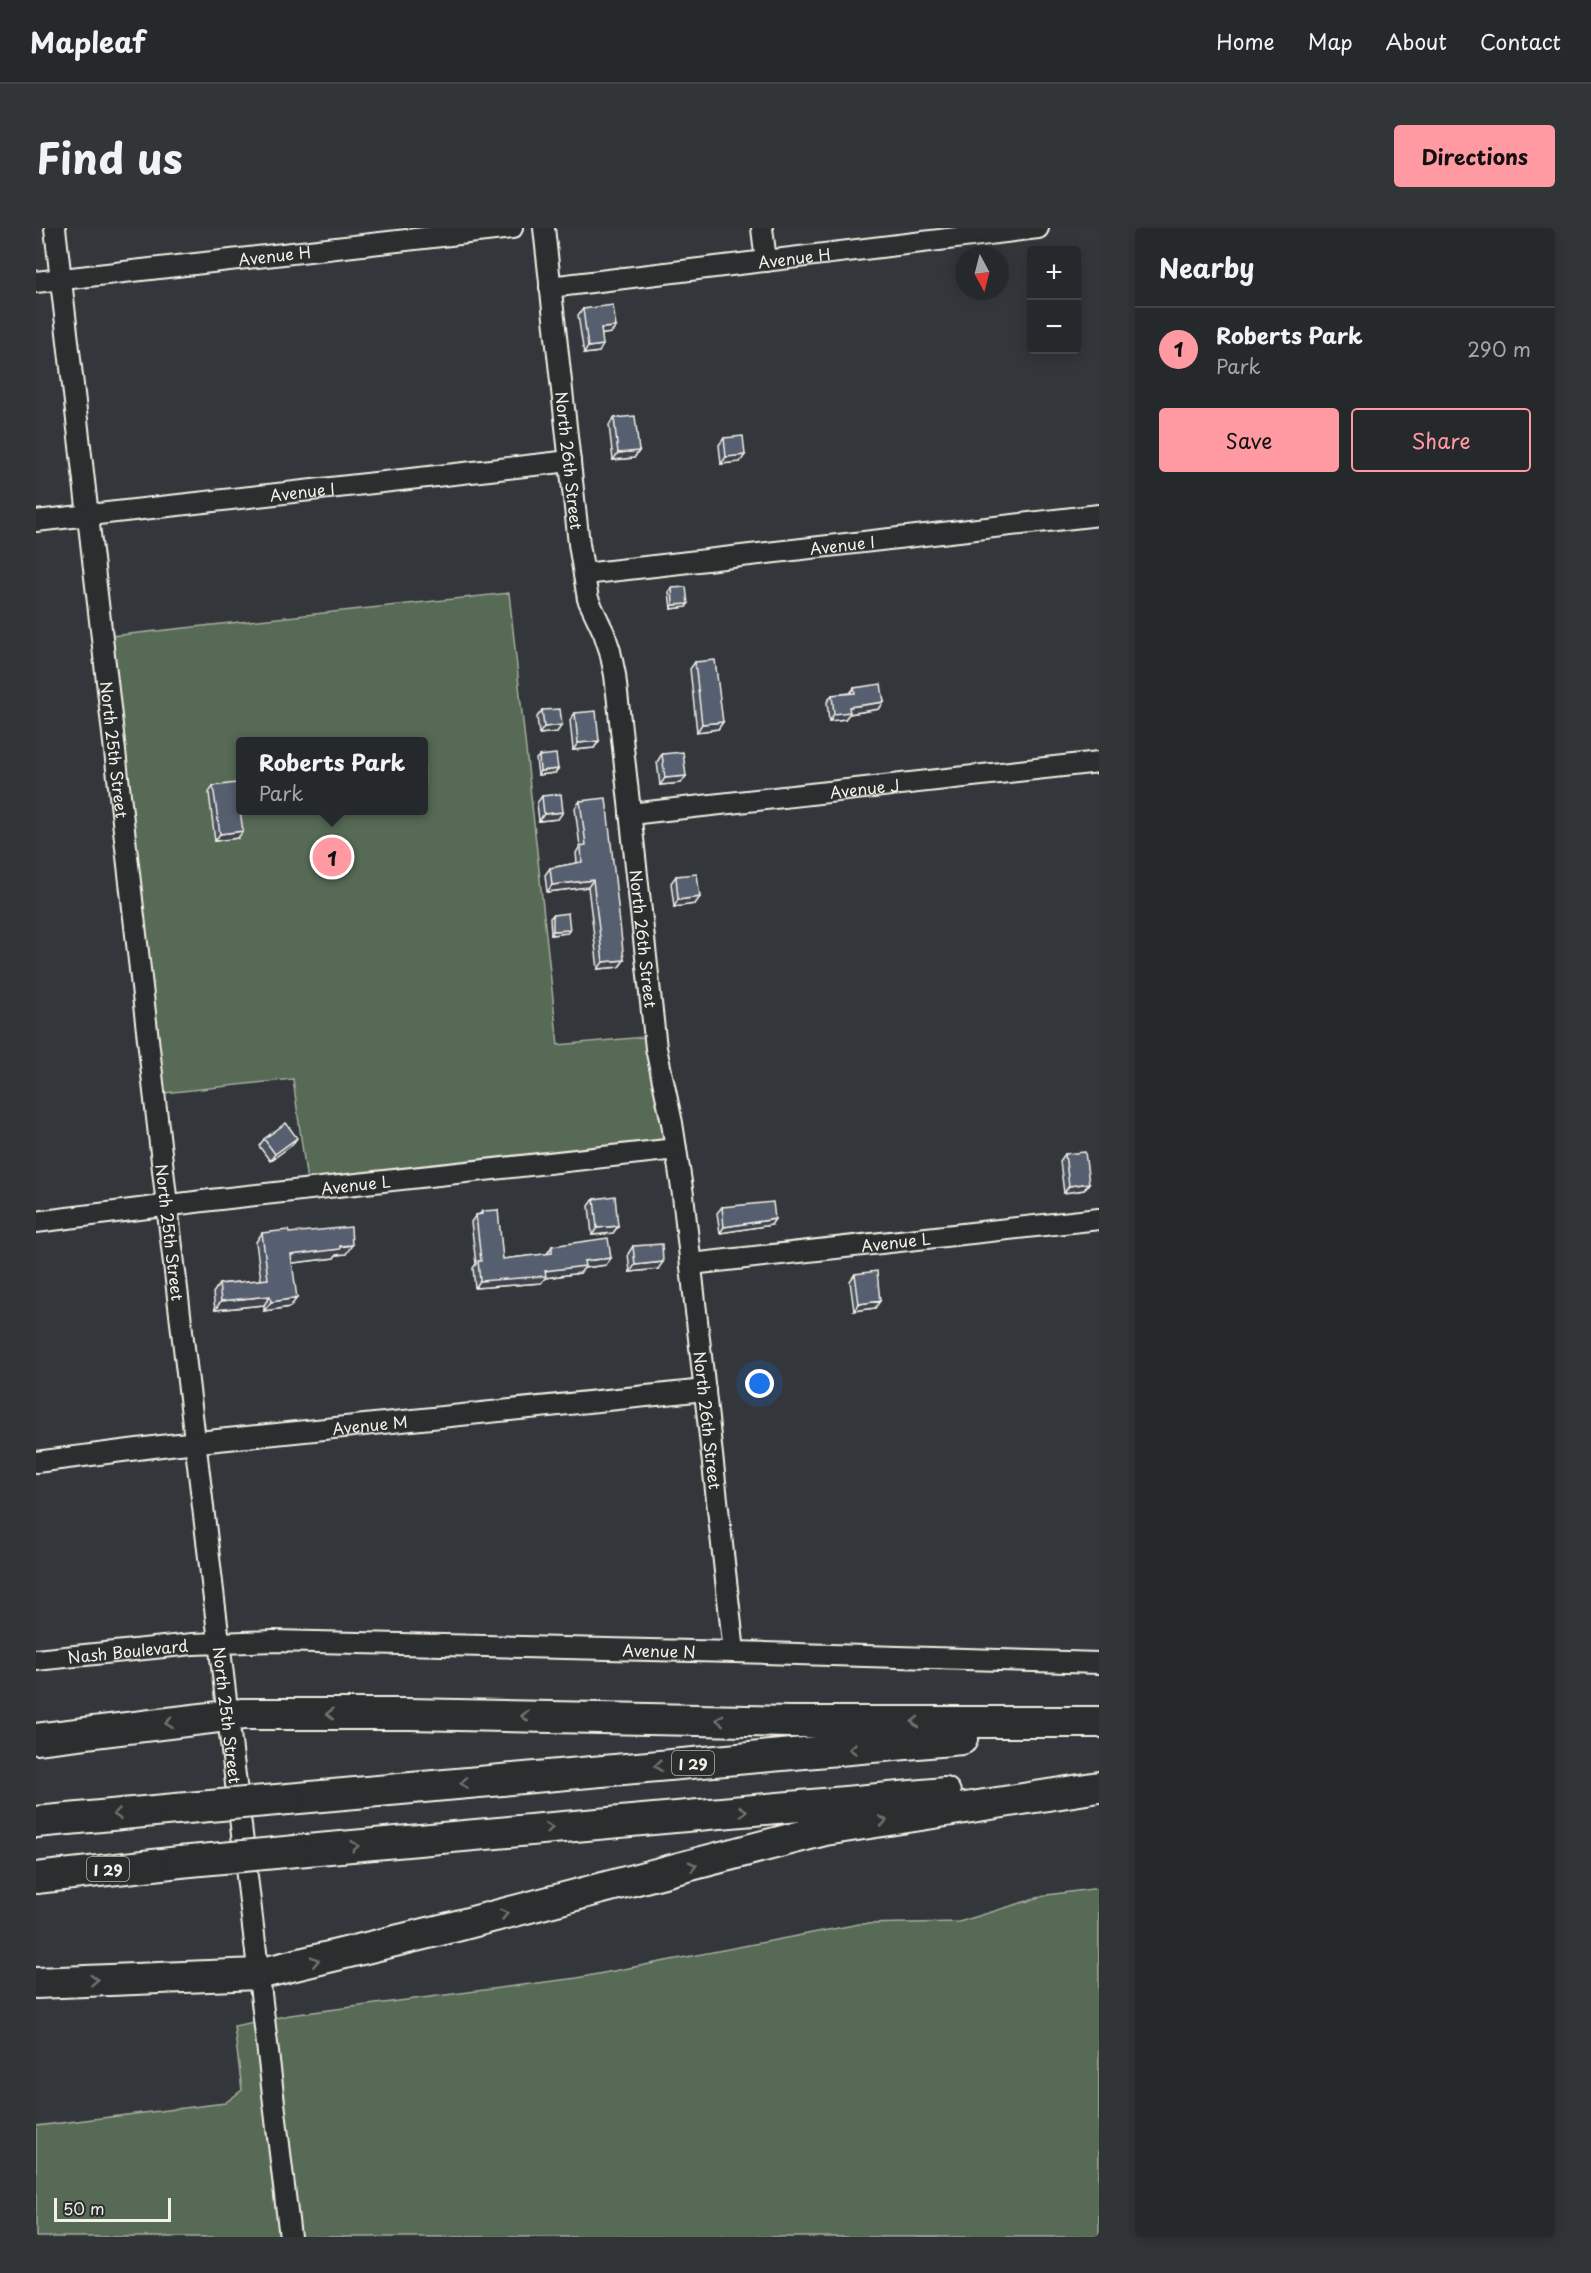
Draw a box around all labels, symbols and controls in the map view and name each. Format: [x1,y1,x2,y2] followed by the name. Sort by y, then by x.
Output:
[30,20,146,63] text: Mapleaf
[1216,25,1275,57] text: Home
[1308,25,1353,57] text: Map
[1386,25,1447,57] text: About
[1480,25,1561,57] text: Contact
[36,125,183,188] text: Find us
[1394,125,1555,187] button: Directions
[237,239,312,271] street label: Avenue H
[757,241,832,274] street label: Avenue H
[955,246,1009,300] north arrow
[1027,246,1081,354] map controls
[1027,246,1081,300] button: +
[1159,248,1254,287] text: Nearby
[1027,300,1081,354] button: −
[1216,318,1363,351] text: Roberts Park
[1174,334,1183,364] text: 1
[1467,334,1531,364] text: 290 m
[1216,351,1261,381] text: Park
[550,390,589,531] street label: North 26th Street
[1159,408,1339,472] button: Save
[1351,408,1531,472] button: Share
[268,475,336,507] street label: Avenue I
[808,529,876,560] street label: Avenue I
[95,680,135,820] street label: North 25th Street
[236,737,428,815] popup
[259,745,405,778] text: Roberts Park
[828,772,901,804] street label: Avenue J
[259,778,303,808] text: Park
[312,834,352,880] pin: 1
[624,868,664,1009] street label: North 26th Street
[150,1163,190,1303] street label: North 25th Street
[320,1168,392,1200] street label: Avenue L
[860,1226,932,1257] street label: Avenue L
[688,1350,728,1491] street label: North 26th Street
[745,1369,774,1398] your location
[331,1409,409,1440] street label: Avenue M
[66,1633,189,1669] street label: Nash Boulevard
[622,1637,696,1663] street label: Avenue N
[208,1645,248,1785] street label: North 25th Street
[325,1708,334,1720] one-way arrow
[520,1710,529,1723] one-way arrow
[715,1714,724,1727] one-way arrow
[164,1716,174,1728] one-way arrow
[910,1716,919,1728] one-way arrow
[848,1742,857,1755] one-way arrow
[672,1751,714,1775] road number: I 29
[654,1759,663,1772] one-way arrow
[460,1776,469,1789] one-way arrow
[738,1805,748,1818] one-way arrow
[113,1807,122,1820] one-way arrow
[878,1816,888,1828] one-way arrow
[544,1822,553,1835] one-way arrow
[350,1840,359,1853] one-way arrow
[87,1857,129,1881] road number: I 29
[688,1860,698,1873] one-way arrow
[499,1908,509,1921] one-way arrow
[310,1956,320,1969] one-way arrow
[90,1973,99,1986] one-way arrow
[54,2195,171,2222] scale bar
[63,2196,104,2220] text: 50 m

